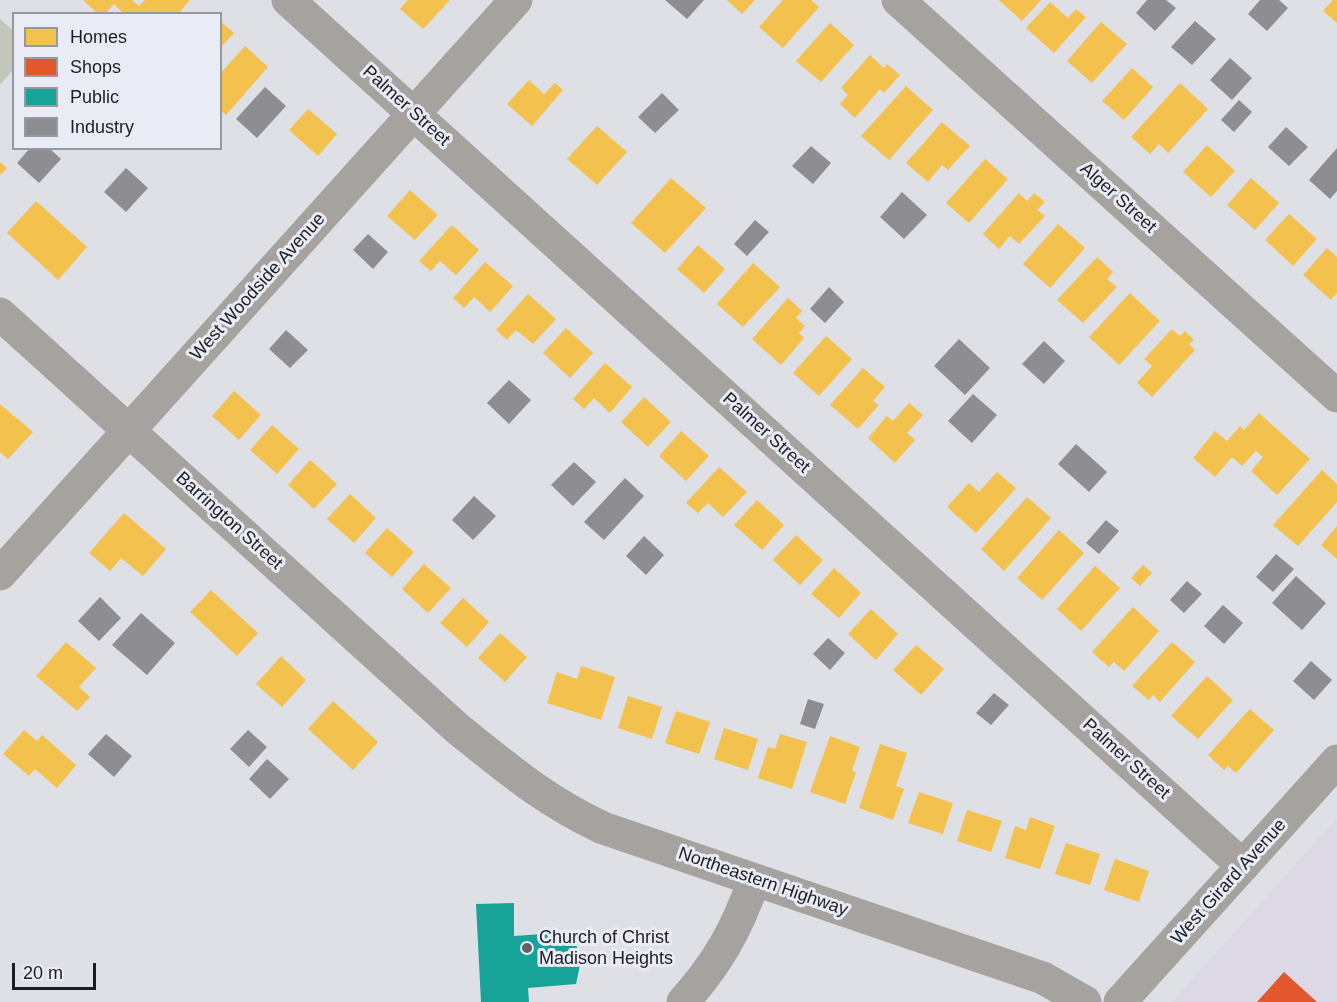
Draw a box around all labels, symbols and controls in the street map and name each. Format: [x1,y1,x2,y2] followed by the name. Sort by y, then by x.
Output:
[12,12,222,150] legend
[70,27,127,47] text: Homes
[70,57,121,77] text: Shops
[358,61,454,151] street label: Palmer Street
[70,87,119,107] text: Public
[70,117,134,137] text: Industry
[1075,158,1161,238] street label: Alger Street
[186,209,330,365] street label: West Woodside Avenue
[718,388,814,478] street label: Palmer Street
[171,467,287,575] street label: Barrington Street
[1078,714,1174,804] street label: Palmer Street
[1167,815,1291,949] street label: West Girard Avenue
[675,843,851,921] street label: Northeastern Highway
[539,927,673,970] place label: Church of Christ Madison Heights
[520,941,534,955] marker: Church of Christ Madison Heights
[15,951,99,989] scale bar
[23,963,63,983] text: 20 m

